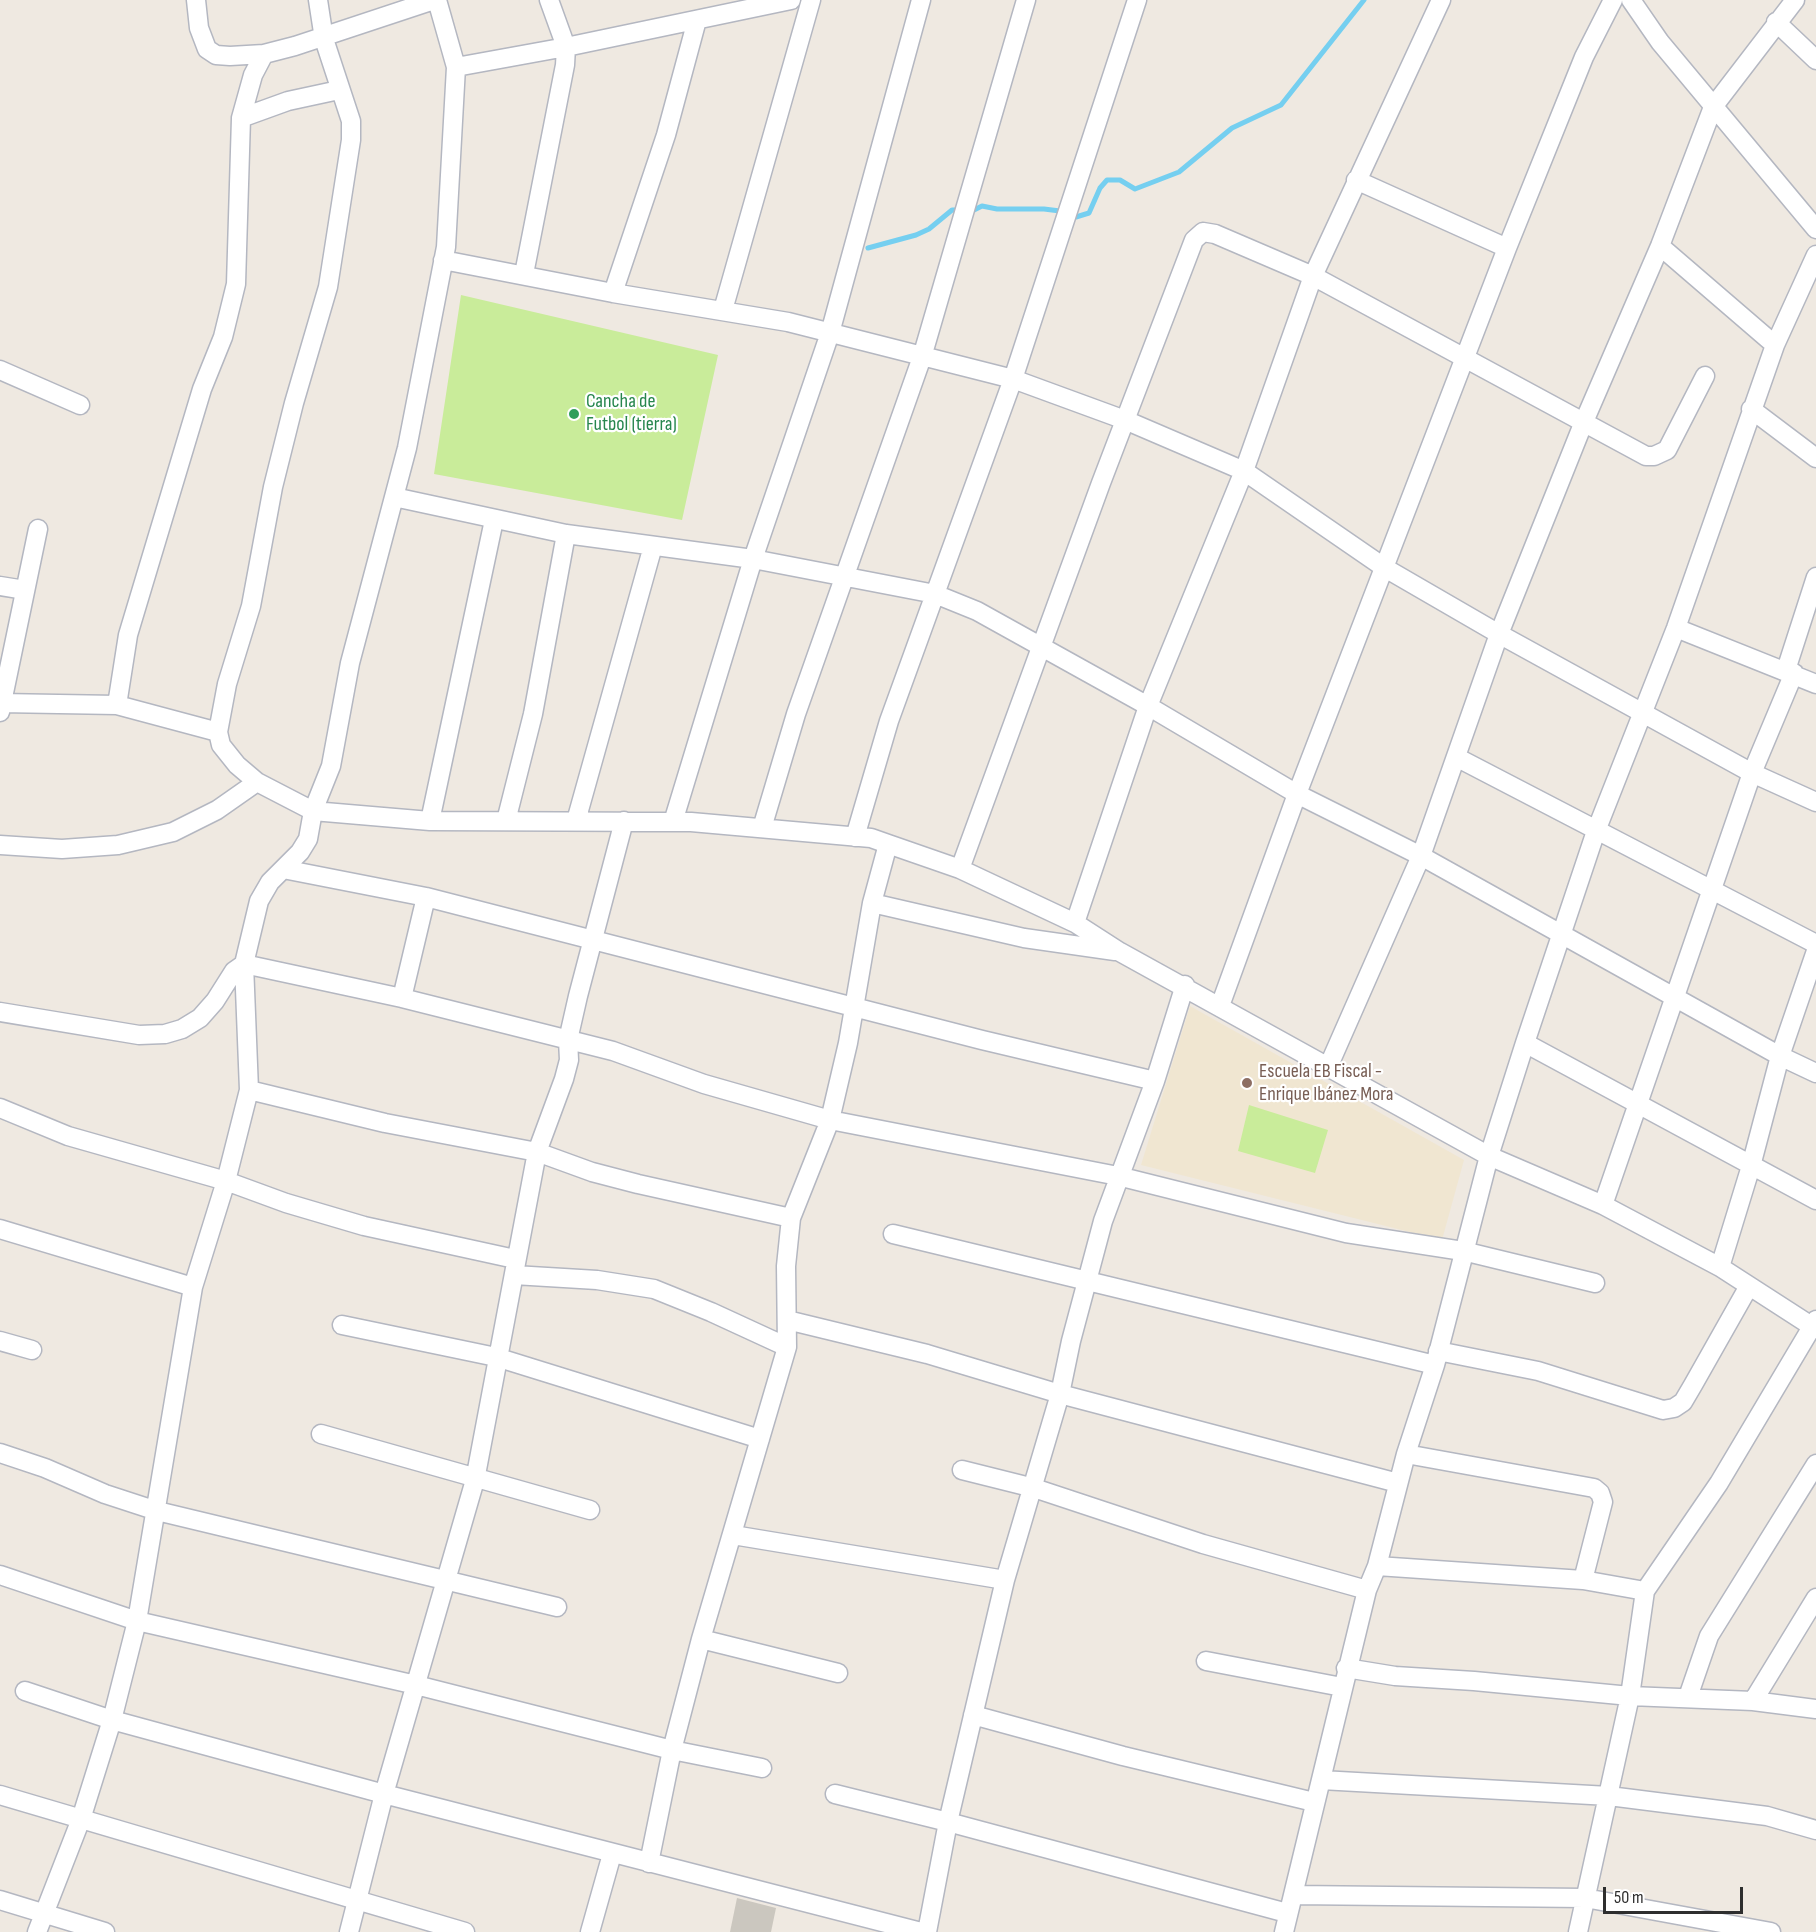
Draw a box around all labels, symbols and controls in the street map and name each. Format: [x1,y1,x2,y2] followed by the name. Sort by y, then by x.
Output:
[586,390,677,437] place label: Cancha de Futbol (tierra)
[567,407,581,421] marker: Cancha de Futbol (tierra)
[1259,1060,1393,1107] place label: Escuela EB Fiscal - Enrique Ibánez Mora
[1240,1076,1254,1090] marker: Escuela EB Fiscal - Enrique Ibánez Mora
[1606,1875,1746,1913] scale bar
[1614,1887,1644,1908] text: 50 m

